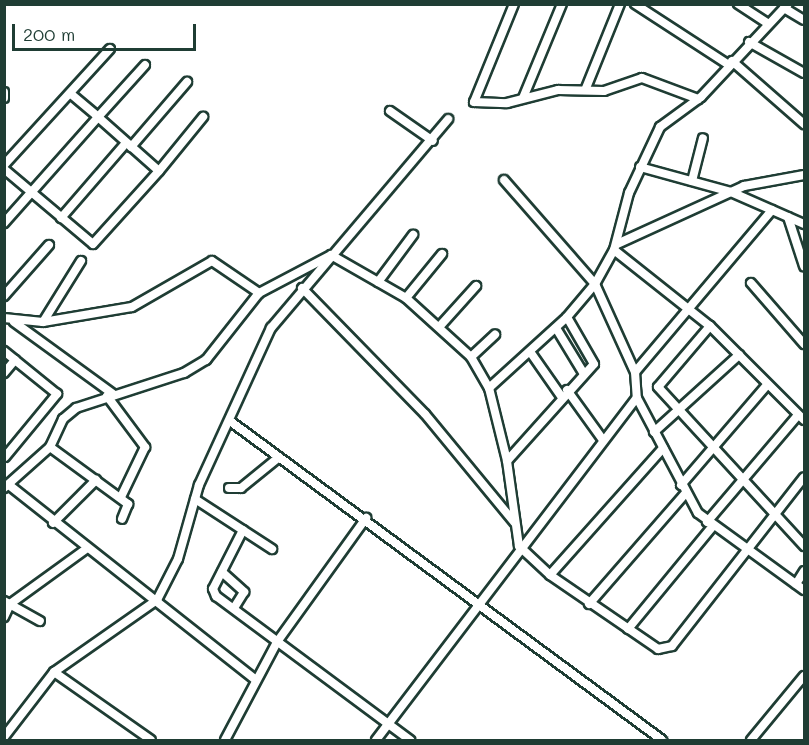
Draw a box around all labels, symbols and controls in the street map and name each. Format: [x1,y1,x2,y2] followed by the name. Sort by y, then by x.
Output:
[15,12,200,50] scale bar
[23,22,75,46] text: 200 m

